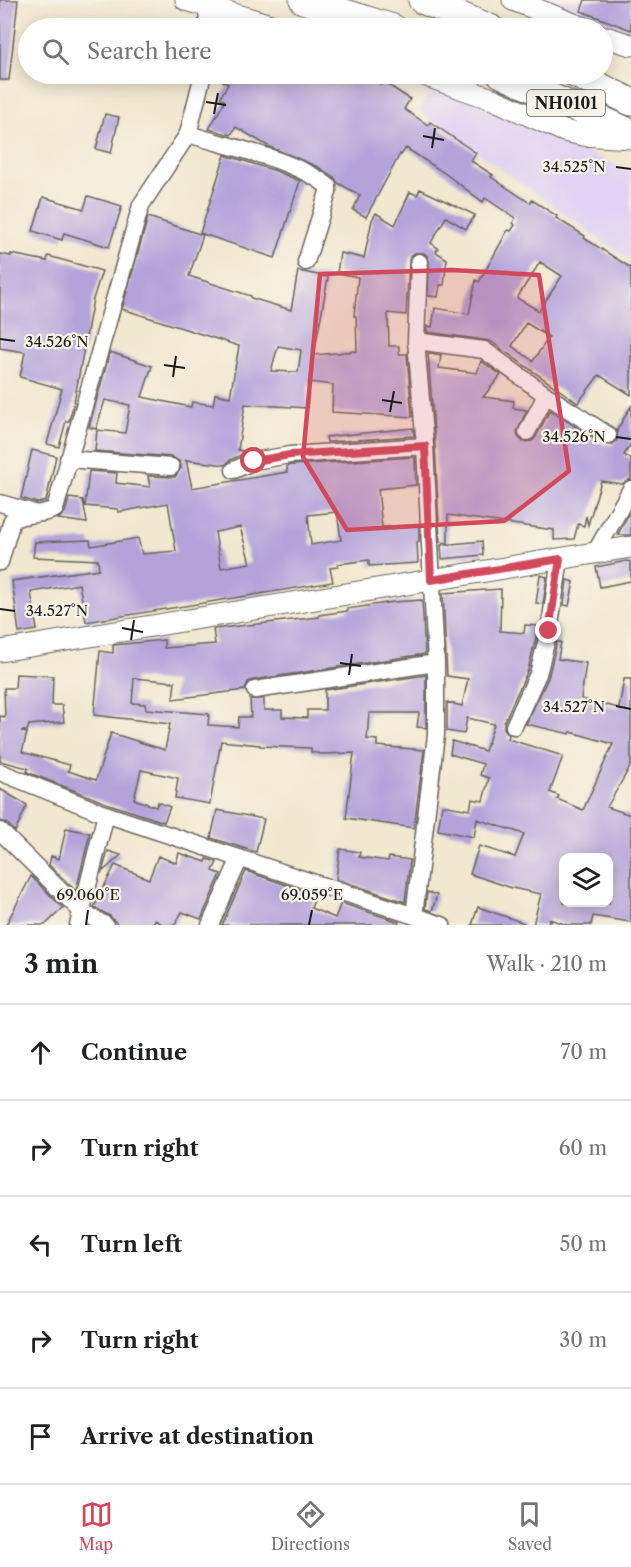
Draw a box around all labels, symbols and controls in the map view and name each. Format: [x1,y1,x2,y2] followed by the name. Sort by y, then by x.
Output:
[18,18,613,84] search box
[39,35,72,68] icon: search
[87,38,212,65] text: Search here
[527,90,605,116] road number: NH0101
[542,157,606,176] text: 34.525°N
[25,332,89,351] text: 34.526°N
[542,427,606,446] text: 34.526°N
[240,447,266,473] route start
[26,601,88,620] text: 34.527°N
[535,617,561,643] route end
[543,697,605,716] text: 34.527°N
[559,853,613,907] map controls
[559,853,613,907] button: layers
[56,885,120,904] text: 69.060°E
[281,885,343,904] text: 69.059°E
[24,948,98,980] text: 3 min
[486,952,607,976] text: Walk · 210 m
[24,1036,57,1069] icon: ahead
[81,1039,187,1066] text: Continue
[561,1040,607,1064] text: 70 m
[24,1132,57,1165] icon: right
[81,1135,199,1162] text: Turn right
[559,1136,607,1160] text: 60 m
[24,1228,57,1261] icon: left
[81,1231,182,1258] text: Turn left
[560,1232,607,1256] text: 50 m
[24,1324,57,1357] icon: right
[81,1327,199,1354] text: Turn right
[559,1328,607,1352] text: 30 m
[24,1420,57,1453] icon: arrive
[81,1423,314,1450] text: Arrive at destination
[79,1498,113,1554] tab: Map
[271,1498,350,1554] tab: Directions
[508,1498,552,1554] tab: Saved

